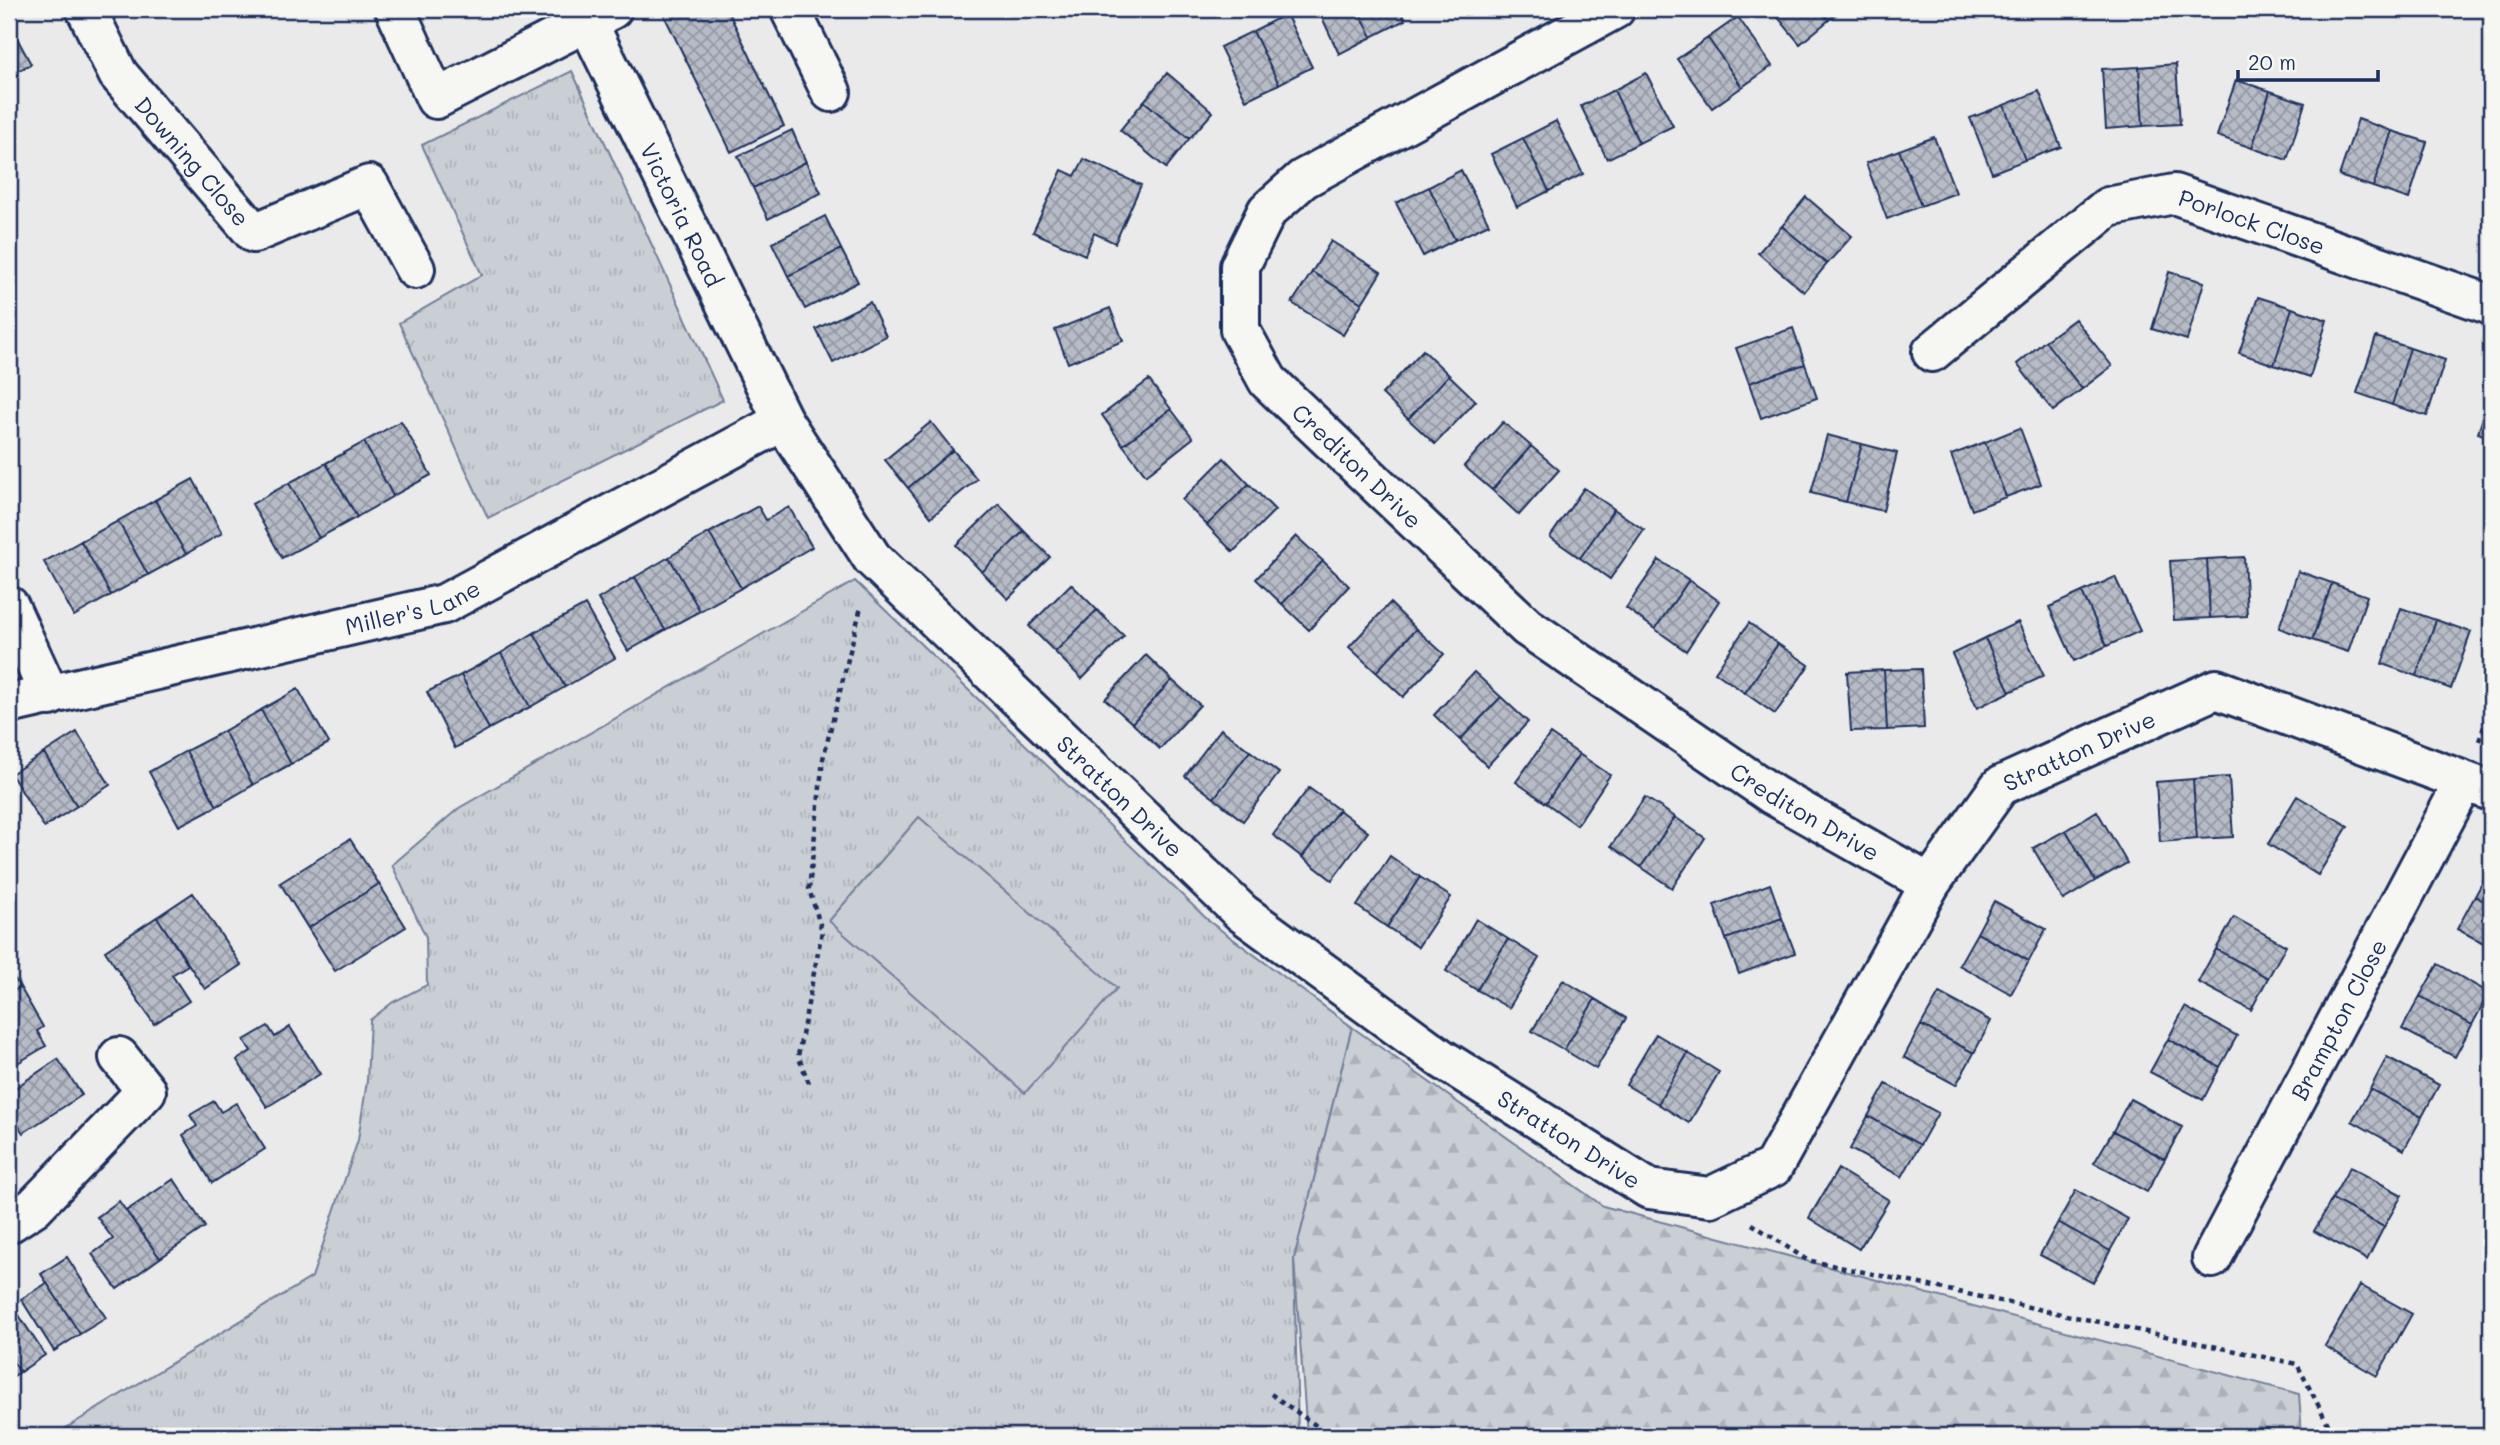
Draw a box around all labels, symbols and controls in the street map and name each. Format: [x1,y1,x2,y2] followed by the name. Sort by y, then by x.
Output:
[2238,38,2378,82] scale bar
[2248,48,2296,75] text: 20 m
[128,90,256,232] street label: Downing Close
[634,138,730,292] street label: Victoria Road
[2175,182,2329,261] street label: Porlock Close
[1286,397,1429,535] street label: Crediton Drive
[342,572,485,641] street label: Miller's Lane
[1998,703,2160,798] street label: Stratton Drive
[1051,728,1190,864] street label: Stratton Drive
[1725,755,1885,867] street label: Crediton Drive
[2283,934,2393,1105] street label: Brampton Close
[1492,1083,1647,1195] street label: Stratton Drive

